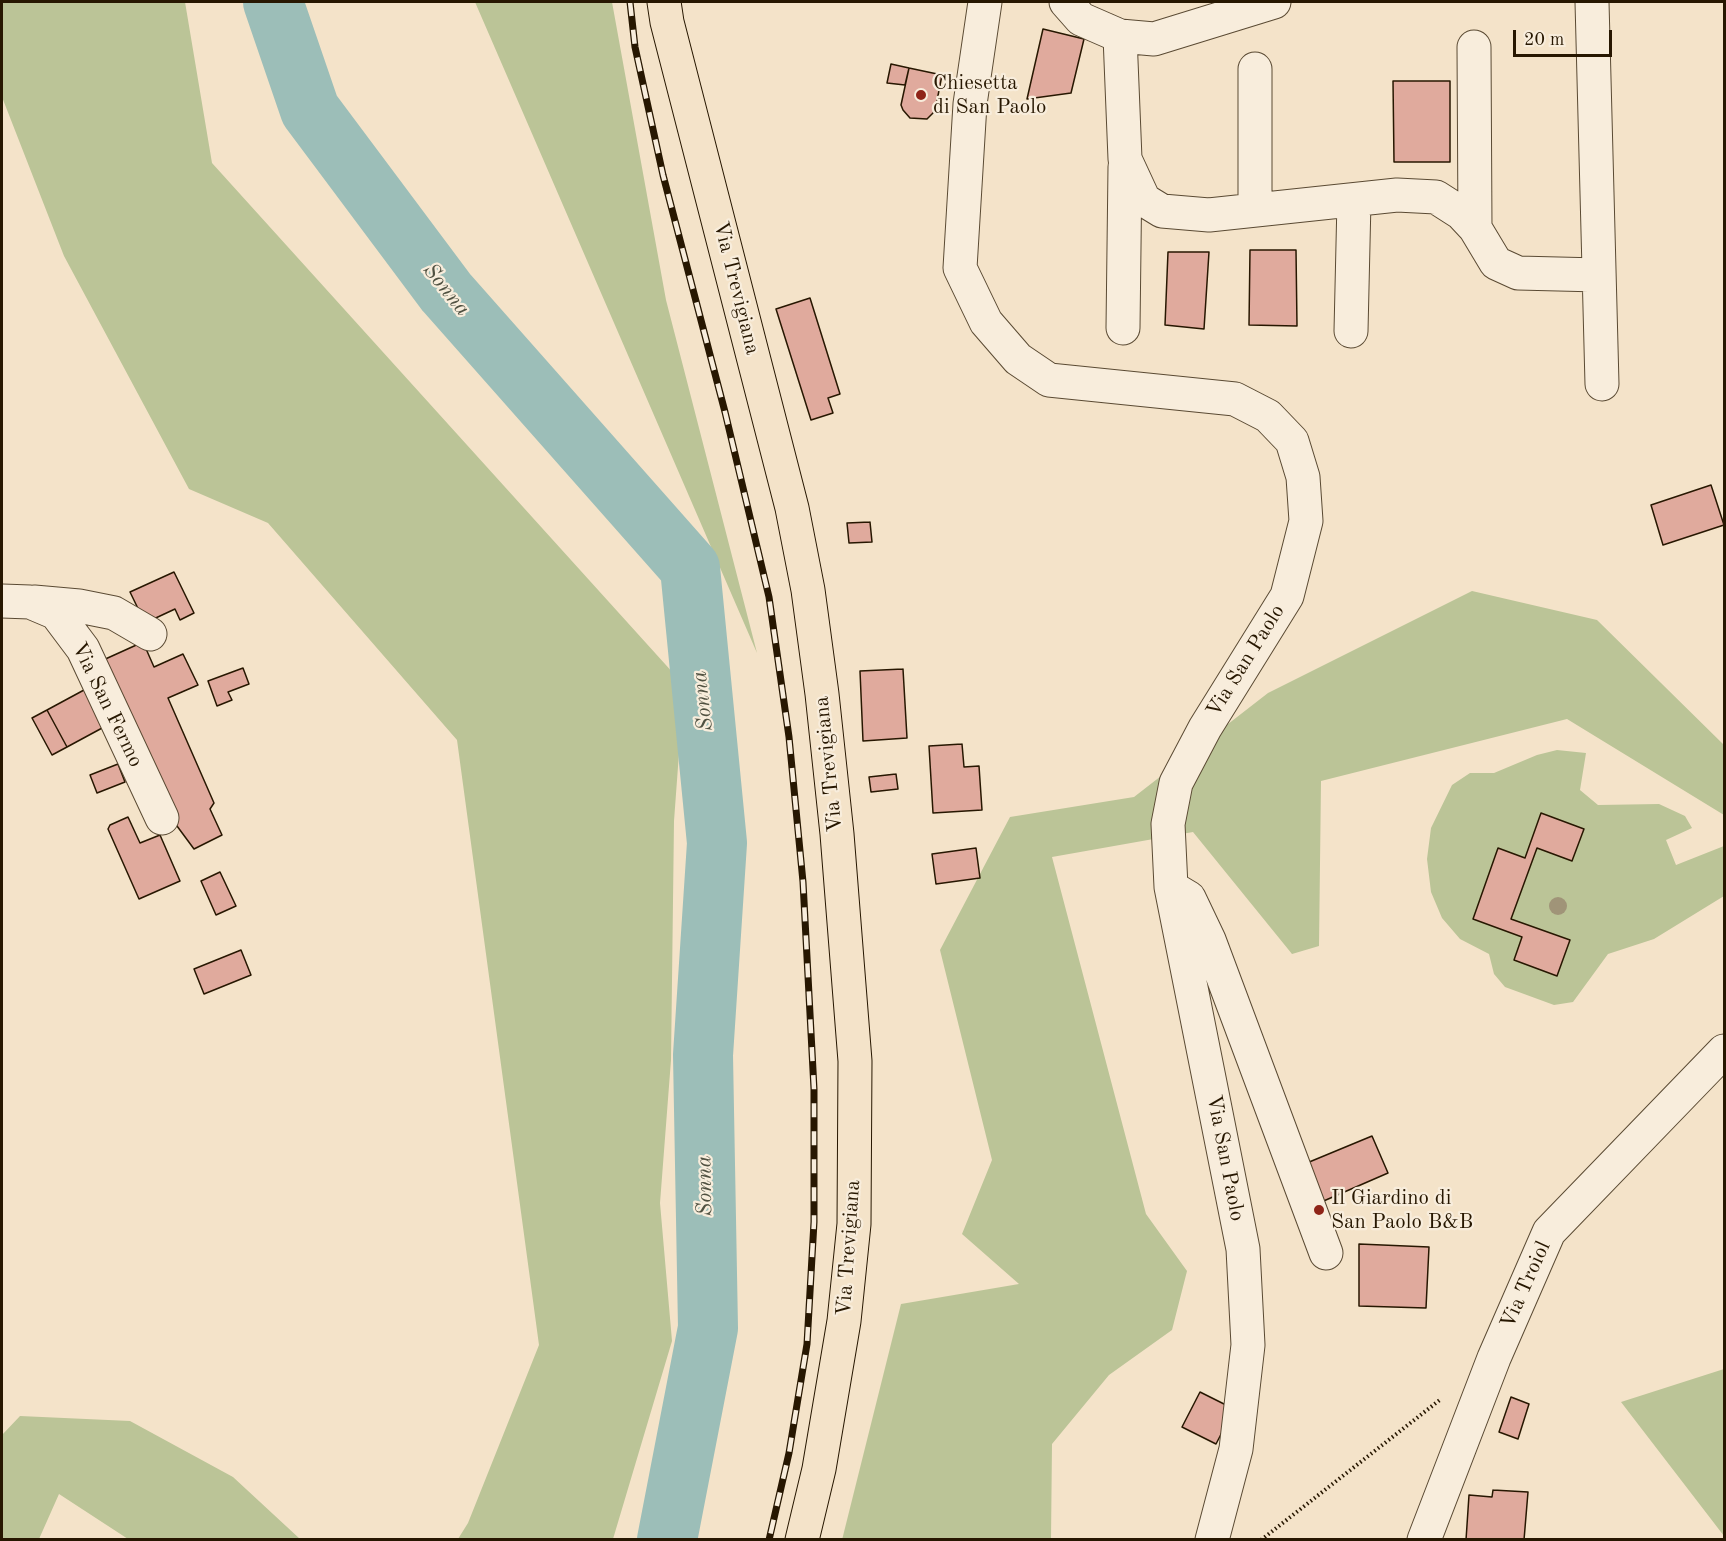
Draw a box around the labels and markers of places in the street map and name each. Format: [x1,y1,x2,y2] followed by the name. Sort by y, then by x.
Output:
[933,70,1046,120] place label: Chiesetta di San Paolo
[914,88,928,102] marker: Chiesetta di San Paolo
[1331,1185,1473,1235] place label: Il Giardino di San Paolo B&B
[1312,1203,1326,1217] marker: Il Giardino di San Paolo B&B

